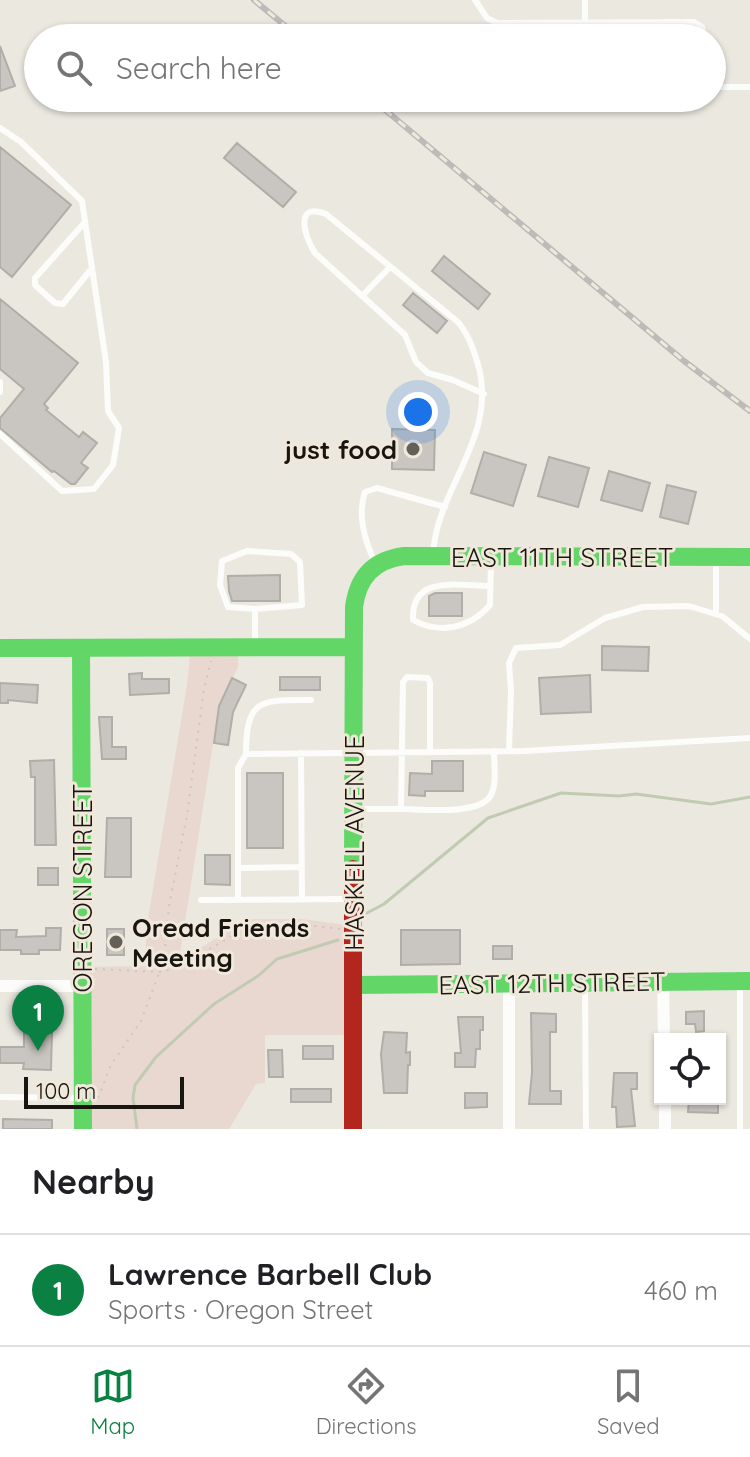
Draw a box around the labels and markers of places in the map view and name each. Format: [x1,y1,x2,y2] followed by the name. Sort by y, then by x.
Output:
[284,433,397,466] place label: just food
[404,440,422,458] marker: just food
[132,911,309,974] place label: Oread Friends Meeting
[107,933,125,951] marker: Oread Friends Meeting
[12,985,64,1051] pin: 1

